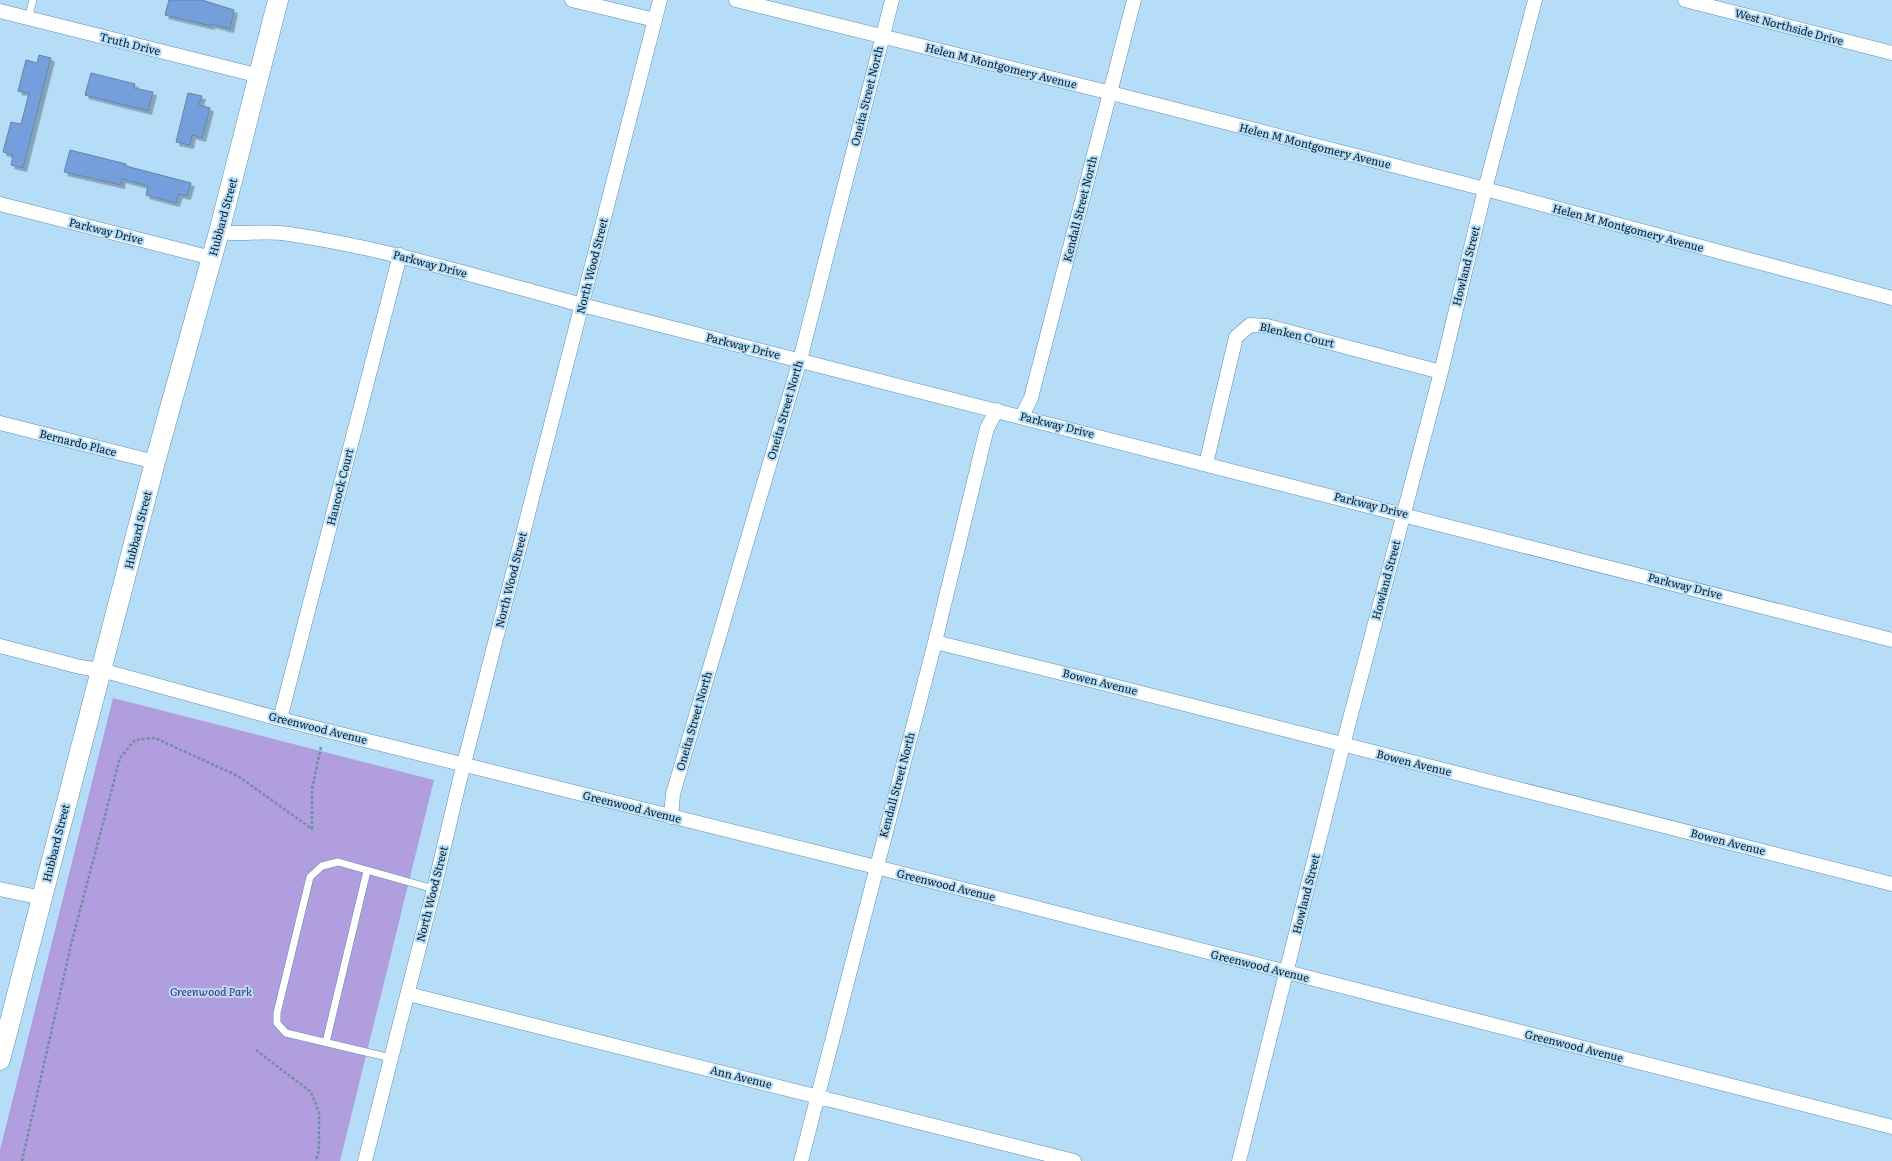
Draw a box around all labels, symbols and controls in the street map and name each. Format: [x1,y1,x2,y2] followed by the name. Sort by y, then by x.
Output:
[1733,4,1846,48] street label: West Northside Drive
[98,28,163,58] street label: Truth Drive
[924,38,1079,92] street label: Helen M Montgomery Avenue
[846,44,886,148] street label: Oneita Street North
[1238,118,1393,172] street label: Helen M Montgomery Avenue
[1058,154,1100,263] street label: Kendall Street North
[204,175,240,258] street label: Hubbard Street
[1551,199,1706,255] street label: Helen M Montgomery Avenue
[67,213,145,247] street label: Parkway Drive
[571,216,611,315] street label: North Wood Street
[1447,224,1483,307] street label: Howland Street
[391,245,469,281] street label: Parkway Drive
[1258,318,1337,351] street label: Blenken Court
[704,328,782,362] street label: Parkway Drive
[762,358,806,461] street label: Oneita Street North
[1018,407,1096,441] street label: Parkway Drive
[38,425,119,459] street label: Bernardo Place
[322,446,357,527] street label: Hancock Court
[1332,487,1410,521] street label: Parkway Drive
[120,488,155,571] street label: Hubbard Street
[490,530,530,629] street label: North Wood Street
[1367,538,1403,621] street label: Howland Street
[1646,568,1724,602] street label: Parkway Drive
[1061,664,1140,698] street label: Bowen Avenue
[671,669,715,772] street label: Oneita Street North
[267,707,370,747] street label: Greenwood Avenue
[874,730,918,839] street label: Kendall Street North
[1375,745,1454,779] street label: Bowen Avenue
[581,786,684,826] street label: Greenwood Avenue
[38,801,73,884] street label: Hubbard Street
[1689,824,1768,858] street label: Bowen Avenue
[411,844,451,943] street label: North Wood Street
[1287,852,1323,935] street label: Howland Street
[895,864,998,904] street label: Greenwood Avenue
[1209,945,1312,985] street label: Greenwood Avenue
[170,983,252,999] park label: Greenwood Park
[1523,1025,1626,1065] street label: Greenwood Avenue
[709,1061,774,1091] street label: Ann Avenue

